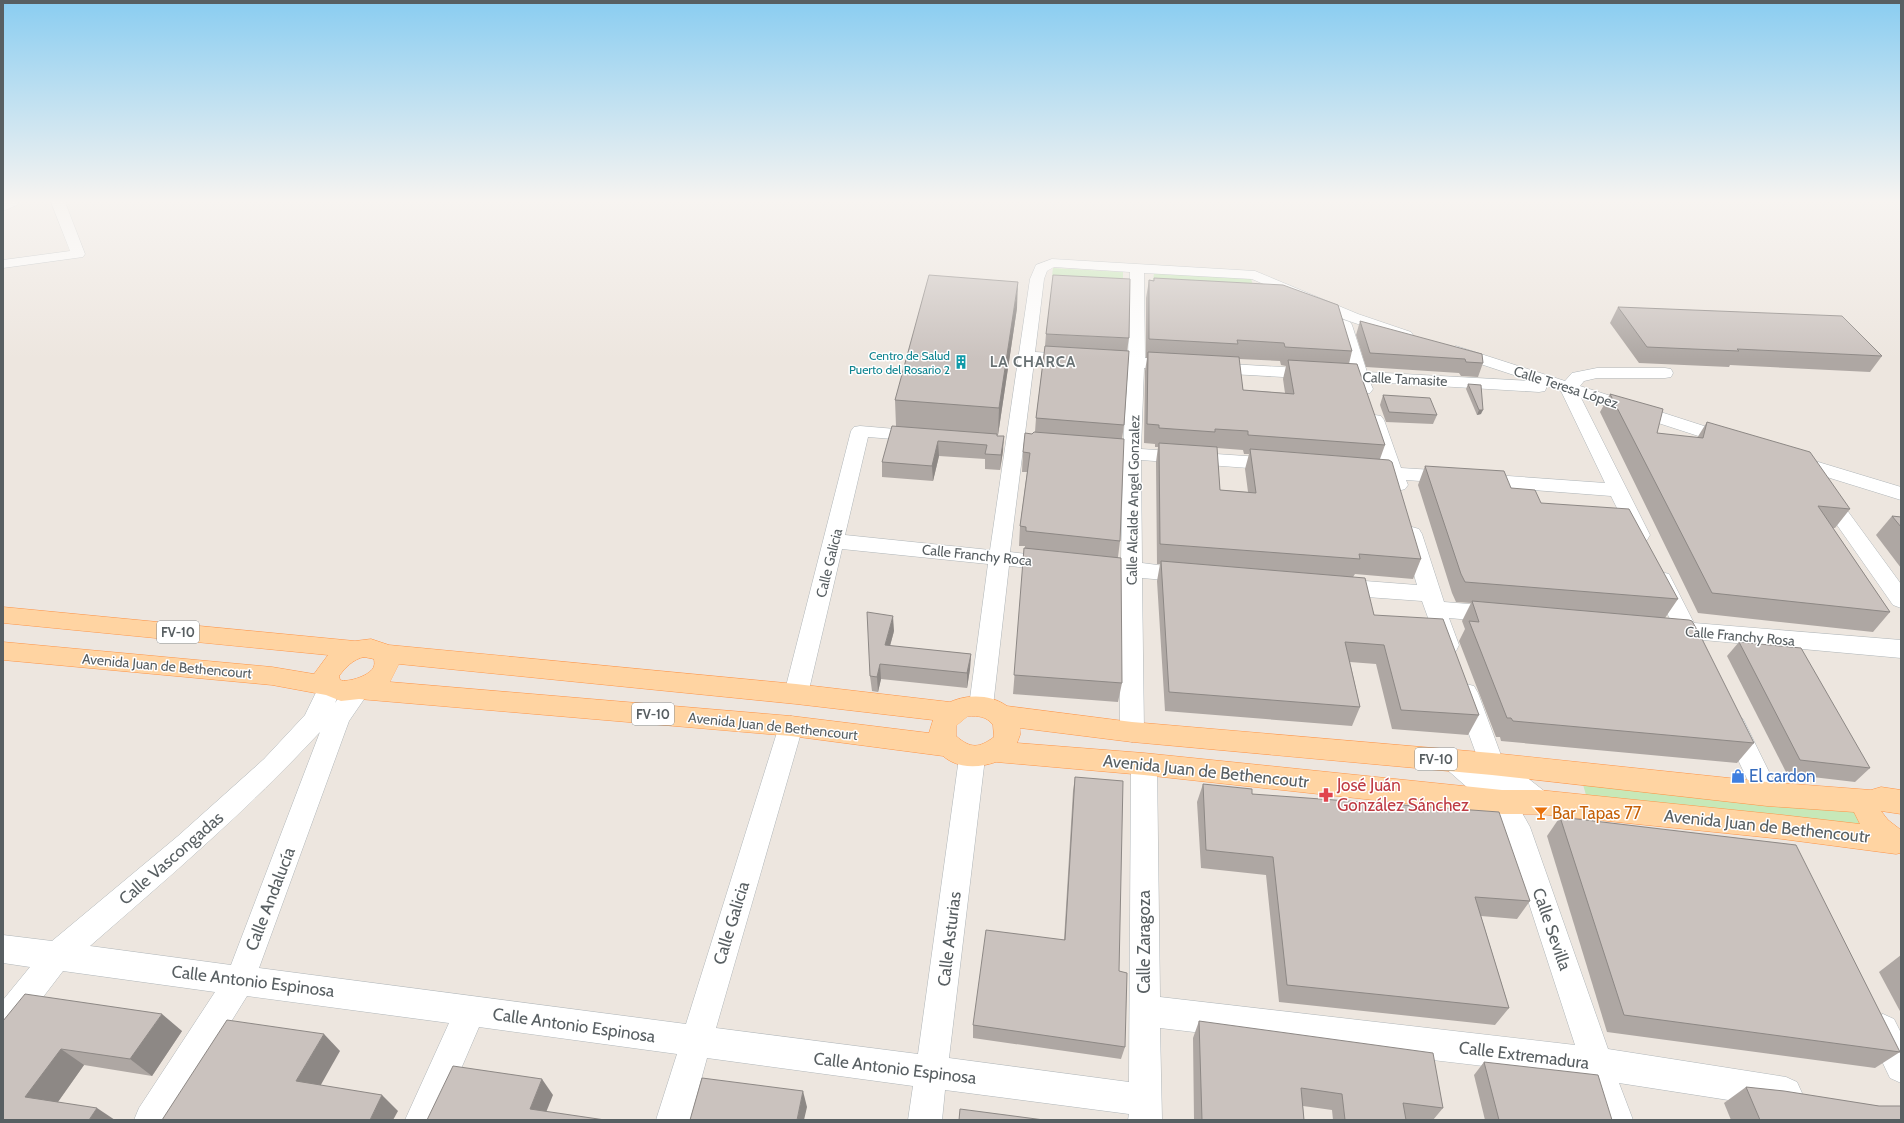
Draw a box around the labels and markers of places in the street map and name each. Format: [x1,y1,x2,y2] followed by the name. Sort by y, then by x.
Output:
[849,348,950,377] place label: Centro de Salud Puerto del Rosario 2
[953,354,969,370] building icon: Centro de Salud Puerto del Rosario 2
[1749,766,1816,786] place label: El cardon
[1730,768,1746,784] shop icon: El cardon
[1336,775,1469,815] place label: José Juán González Sánchez
[1318,787,1334,803] pharmacy icon: José Juán González Sánchez
[1552,803,1642,823] place label: Bar Tapas 77
[1533,805,1549,821] bar icon: Bar Tapas 77

